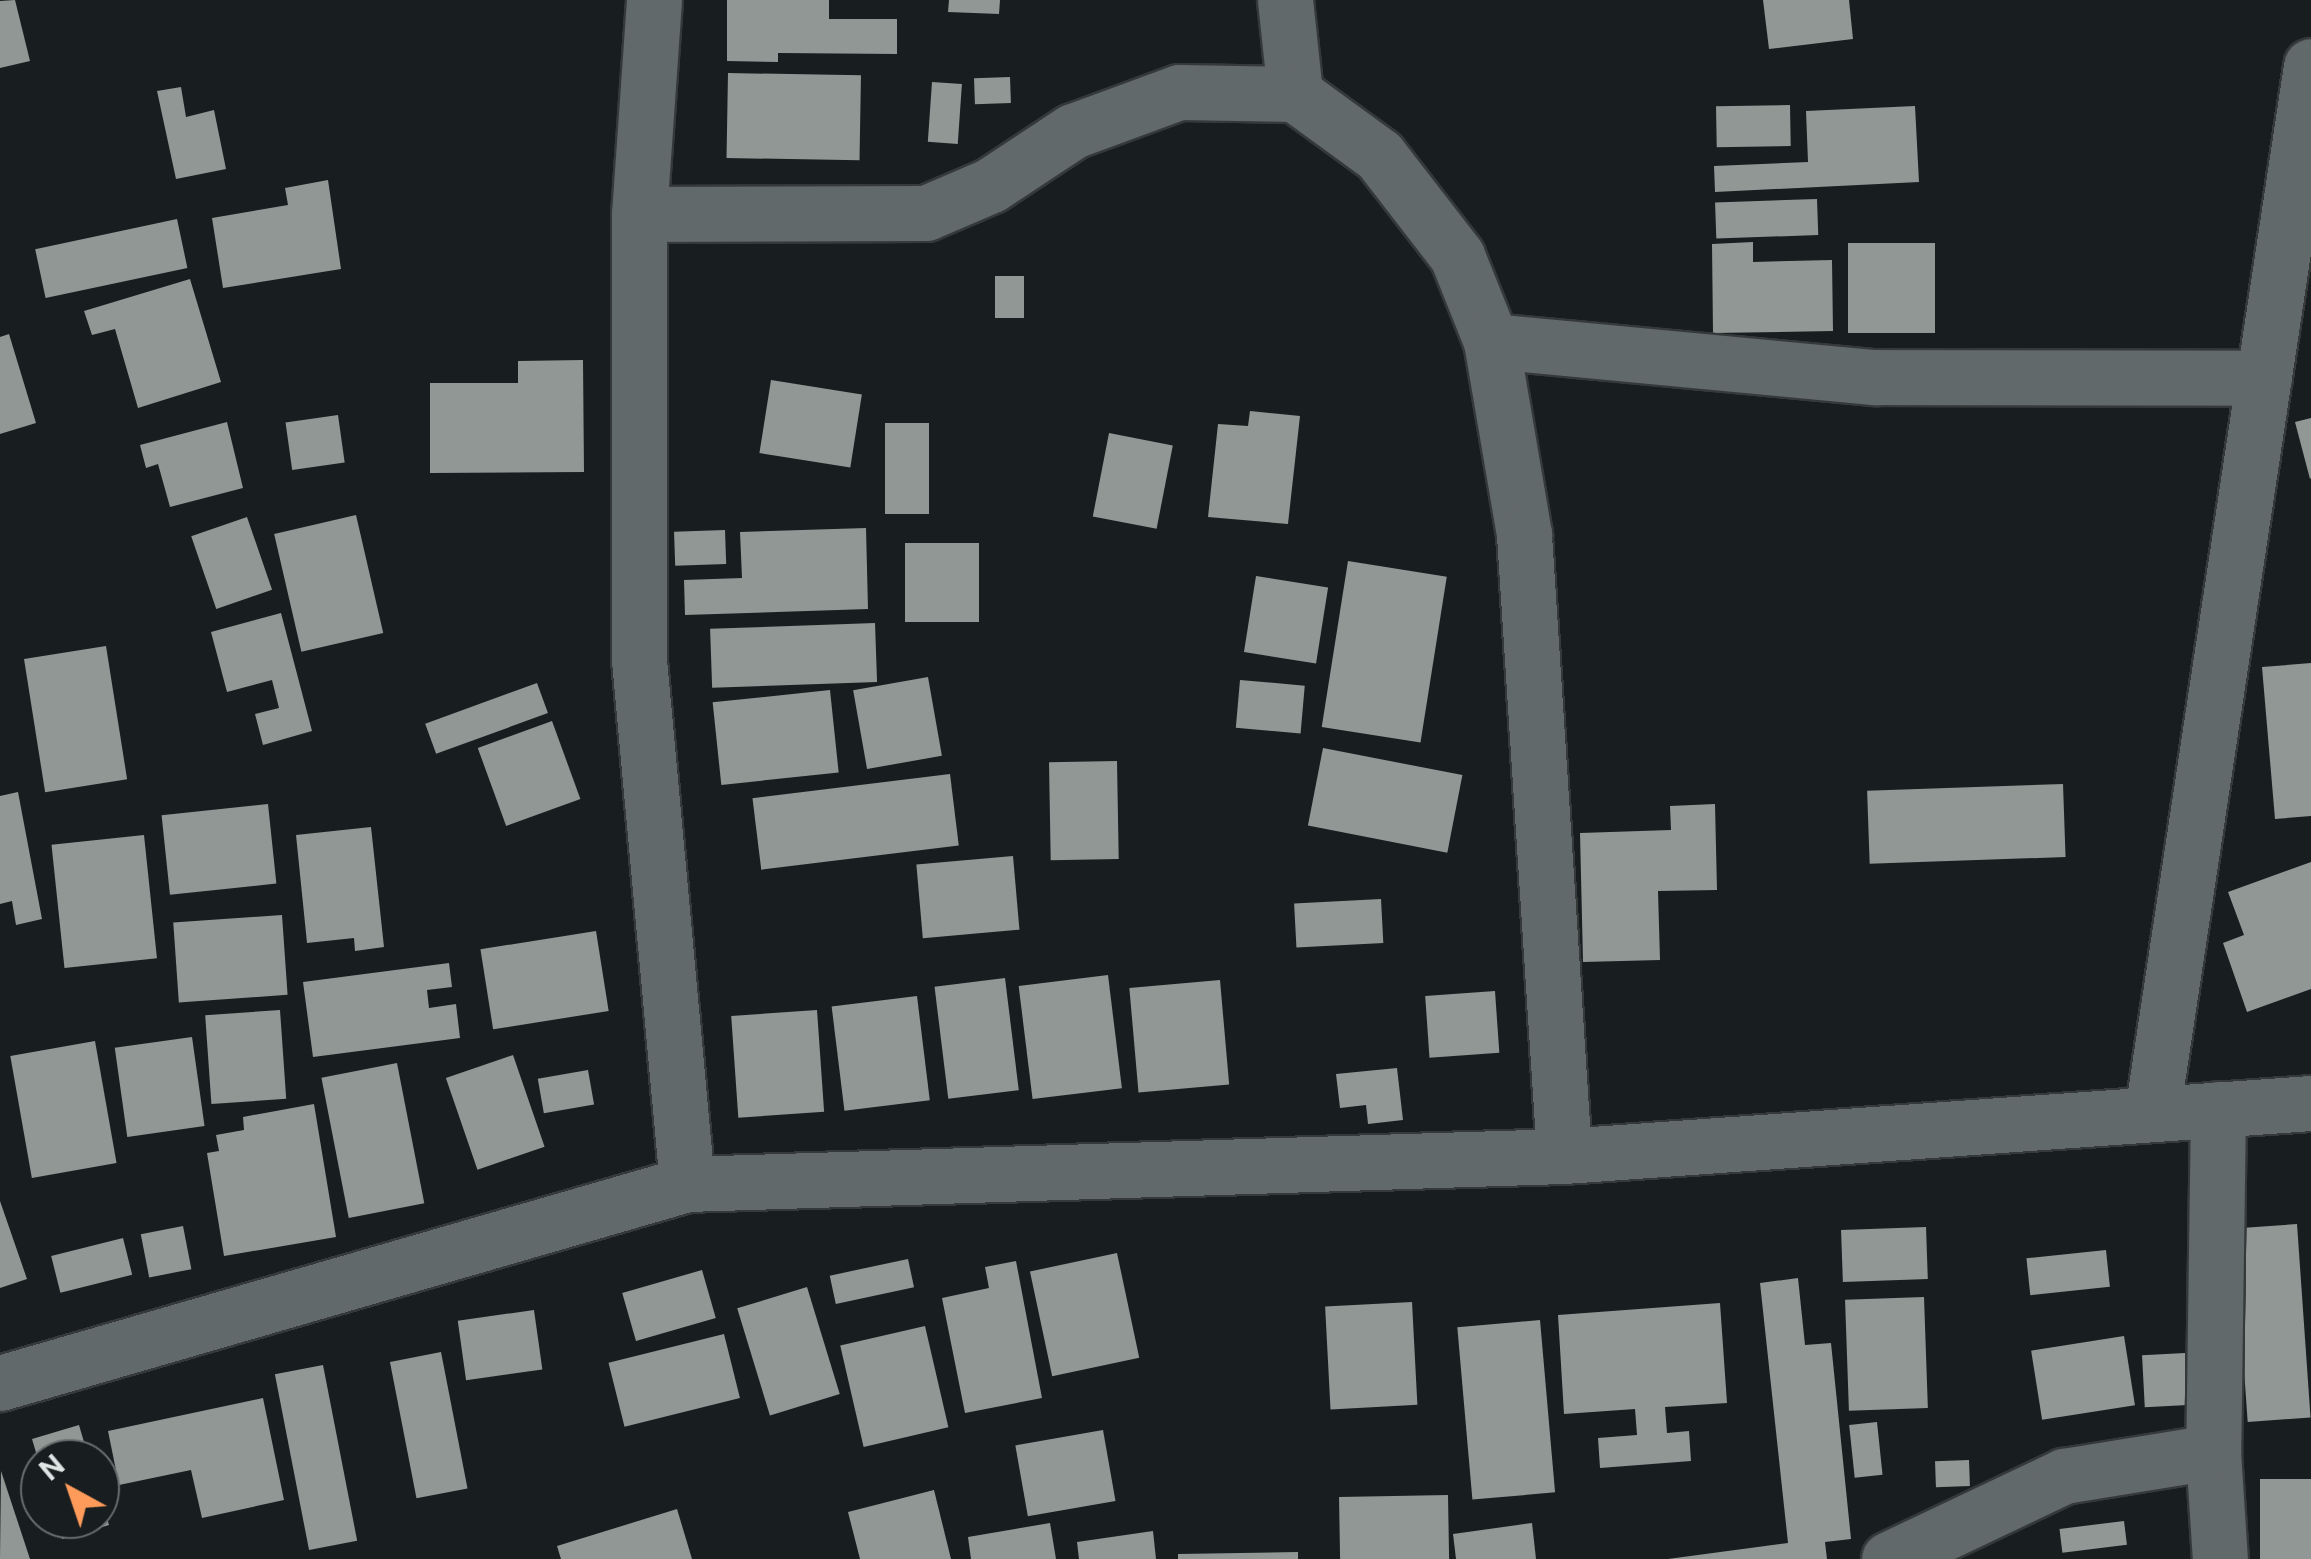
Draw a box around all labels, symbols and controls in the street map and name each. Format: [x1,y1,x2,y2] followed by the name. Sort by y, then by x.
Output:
[20,1439,120,1539] north arrow
[33,1447,71,1487] text: N

